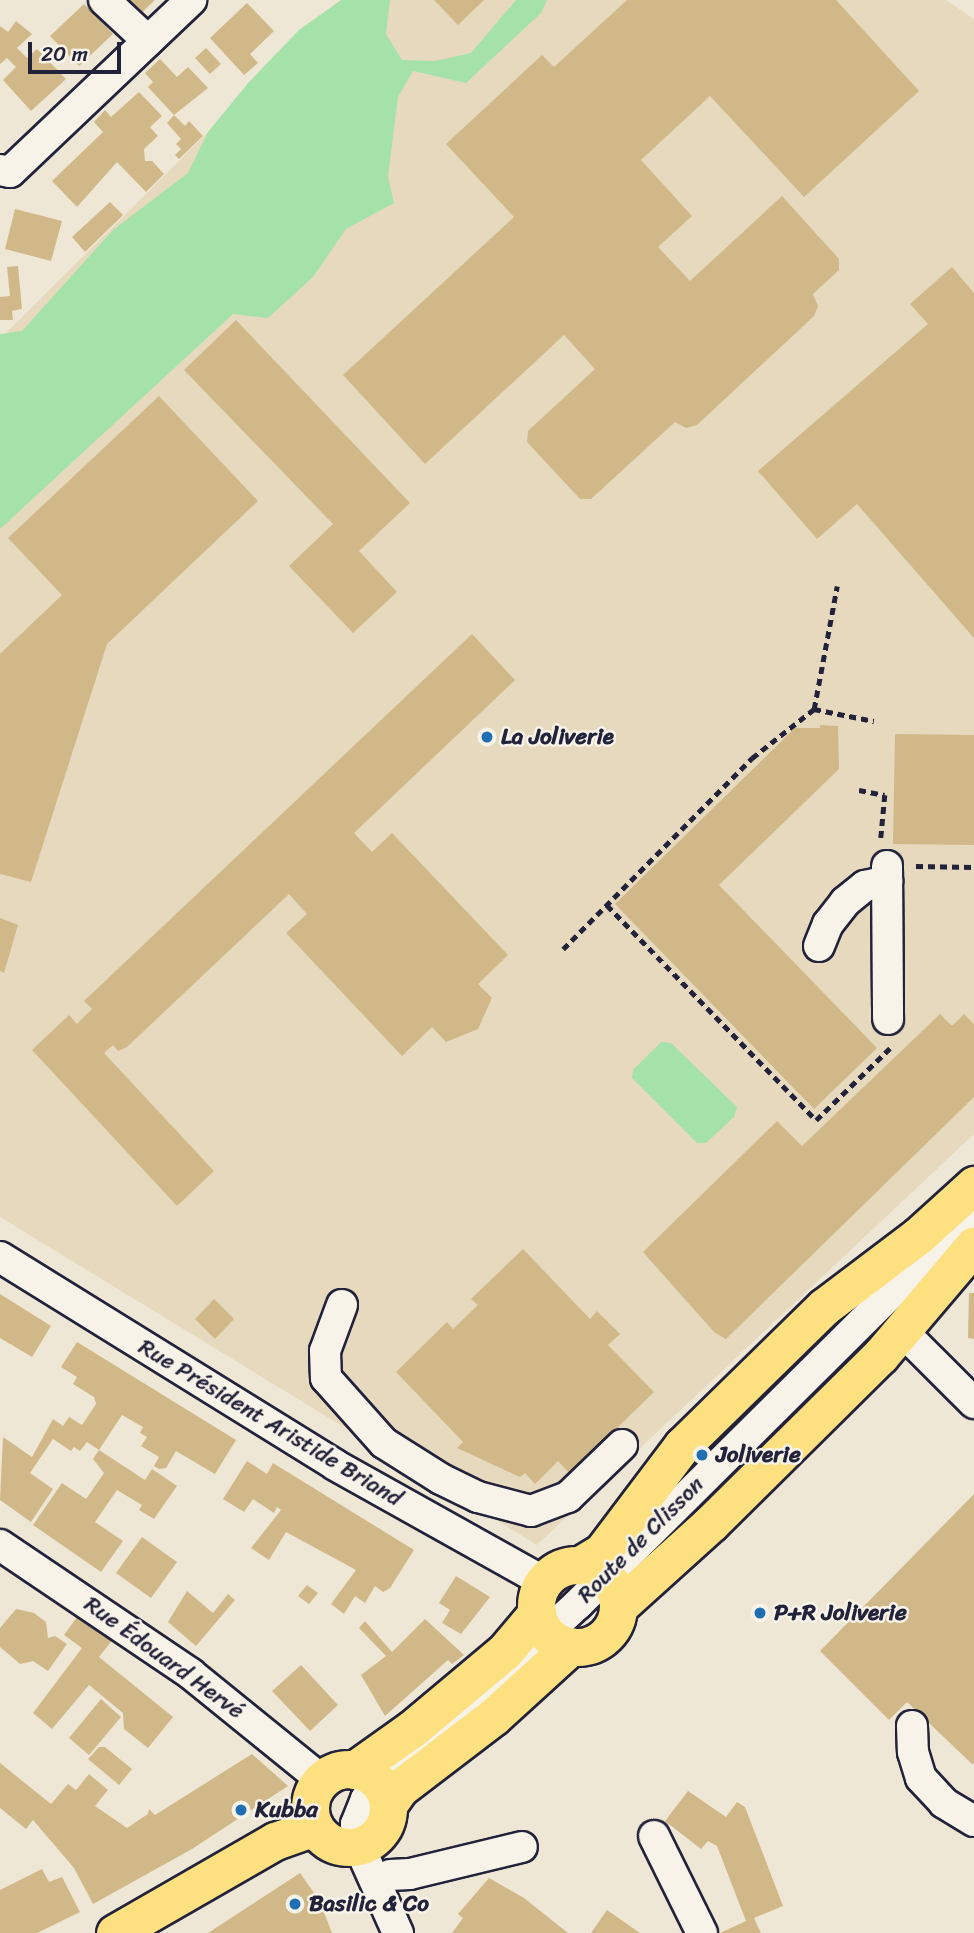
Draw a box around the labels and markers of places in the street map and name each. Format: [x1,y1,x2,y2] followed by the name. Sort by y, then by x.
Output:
[501,723,614,751] place label: La Joliverie
[479,729,495,745] marker: La Joliverie
[716,1441,801,1469] place label: Joliverie
[694,1447,710,1463] marker: Joliverie
[774,1599,907,1627] place label: P+R Joliverie
[752,1605,768,1621] marker: P+R Joliverie
[255,1796,318,1824] place label: Kubba
[233,1802,249,1818] marker: Kubba
[309,1890,429,1918] place label: Basilic & Co
[287,1896,303,1912] marker: Basilic & Co

